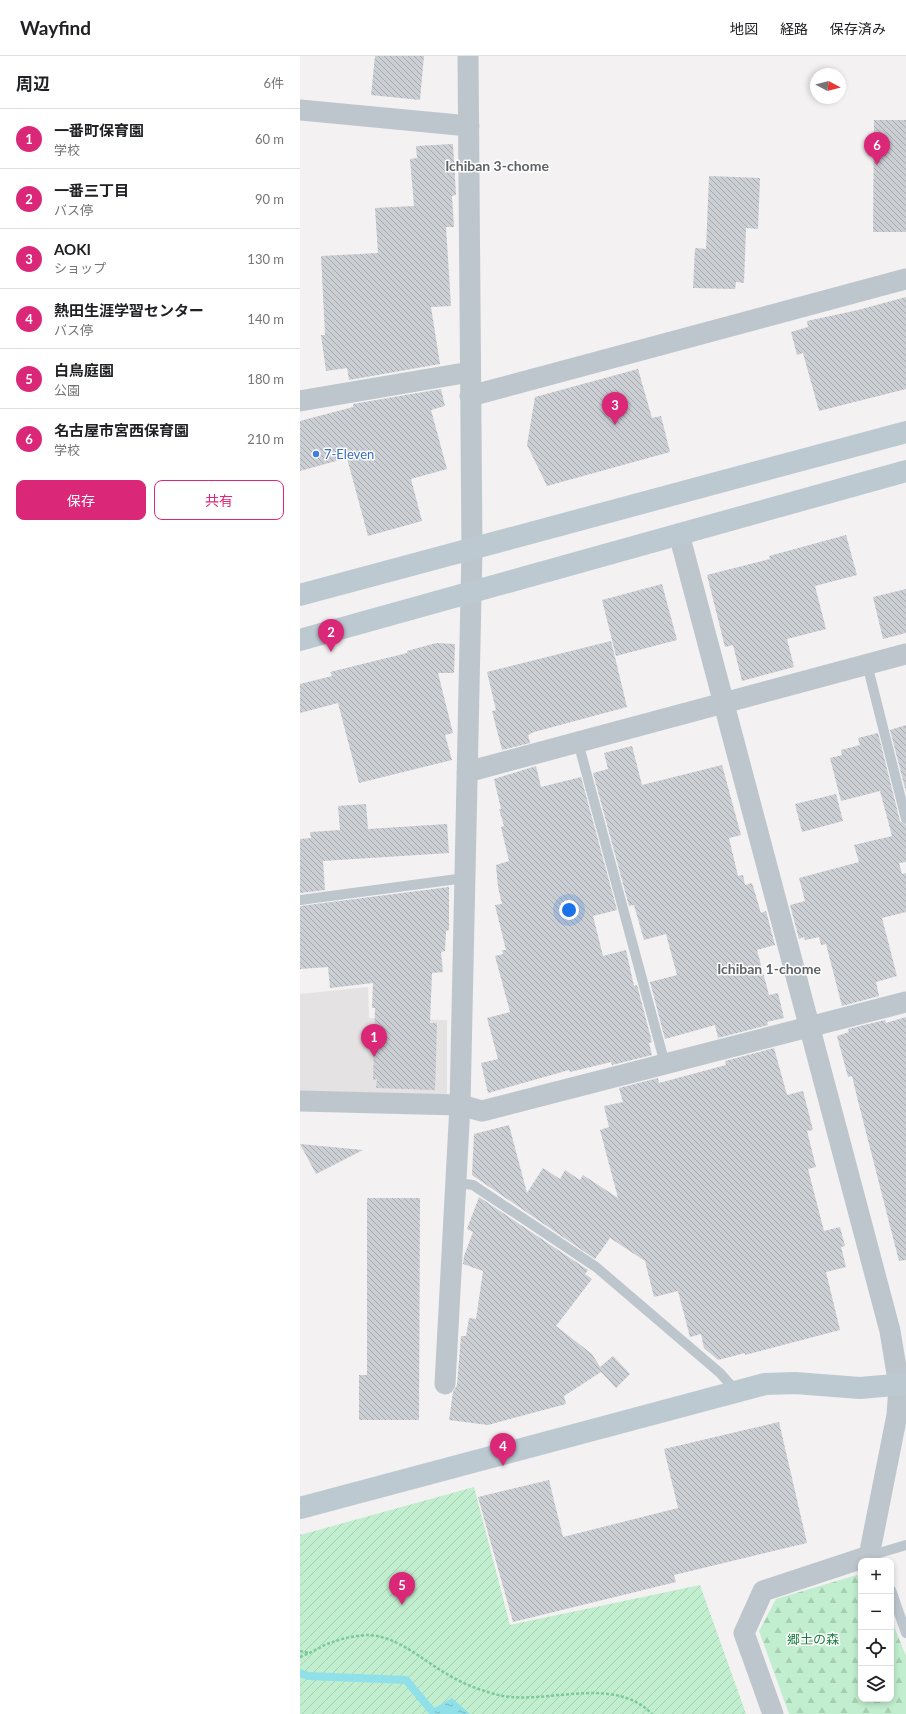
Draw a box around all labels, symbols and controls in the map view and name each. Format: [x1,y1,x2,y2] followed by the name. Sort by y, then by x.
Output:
[20,16,91,39] text: Wayfind
[730,20,758,37] text: 地図
[780,20,808,37] text: 経路
[830,20,886,37] text: 保存済み
[810,68,846,104] north arrow
[16,73,50,94] text: 周辺
[263,75,284,91] text: 6件
[54,121,144,139] text: 一番町保育園
[25,131,33,147] text: 1
[255,131,284,147] text: 60 m
[864,132,890,165] pin: 6
[54,142,80,158] text: 学校
[445,157,549,174] district label: Ichiban 3-chome
[54,181,129,199] text: 一番三丁目
[25,191,33,207] text: 2
[255,191,284,207] text: 90 m
[54,202,93,218] text: バス停
[54,240,91,258] text: AOKI
[25,251,33,267] text: 3
[247,251,284,267] text: 130 m
[54,260,106,276] text: ショップ
[54,301,204,319] text: 熱田生涯学習センター
[25,311,33,327] text: 4
[247,311,284,327] text: 140 m
[54,322,93,338] text: バス停
[54,361,114,379] text: 白鳥庭園
[25,371,33,387] text: 5
[247,371,284,387] text: 180 m
[54,382,80,398] text: 公園
[602,392,628,425] pin: 3
[54,421,189,439] text: 名古屋市宮西保育園
[25,431,33,447] text: 6
[247,431,284,447] text: 210 m
[54,442,80,458] text: 学校
[324,446,374,462] place label: 7-Eleven
[311,449,321,459] marker: 7-Eleven
[16,480,146,520] button: 保存
[154,480,284,520] button: 共有
[318,619,344,652] pin: 2
[559,900,579,920] your location
[717,960,821,977] district label: Ichiban 1-chome
[361,1024,387,1057] pin: 1
[490,1433,516,1466] pin: 4
[858,1558,894,1702] map controls
[858,1558,894,1594] button: +
[389,1572,415,1605] pin: 5
[858,1594,894,1630] button: −
[858,1630,894,1666] button: locate
[787,1631,839,1647] park label: 郷土の森
[858,1666,894,1702] button: layers

